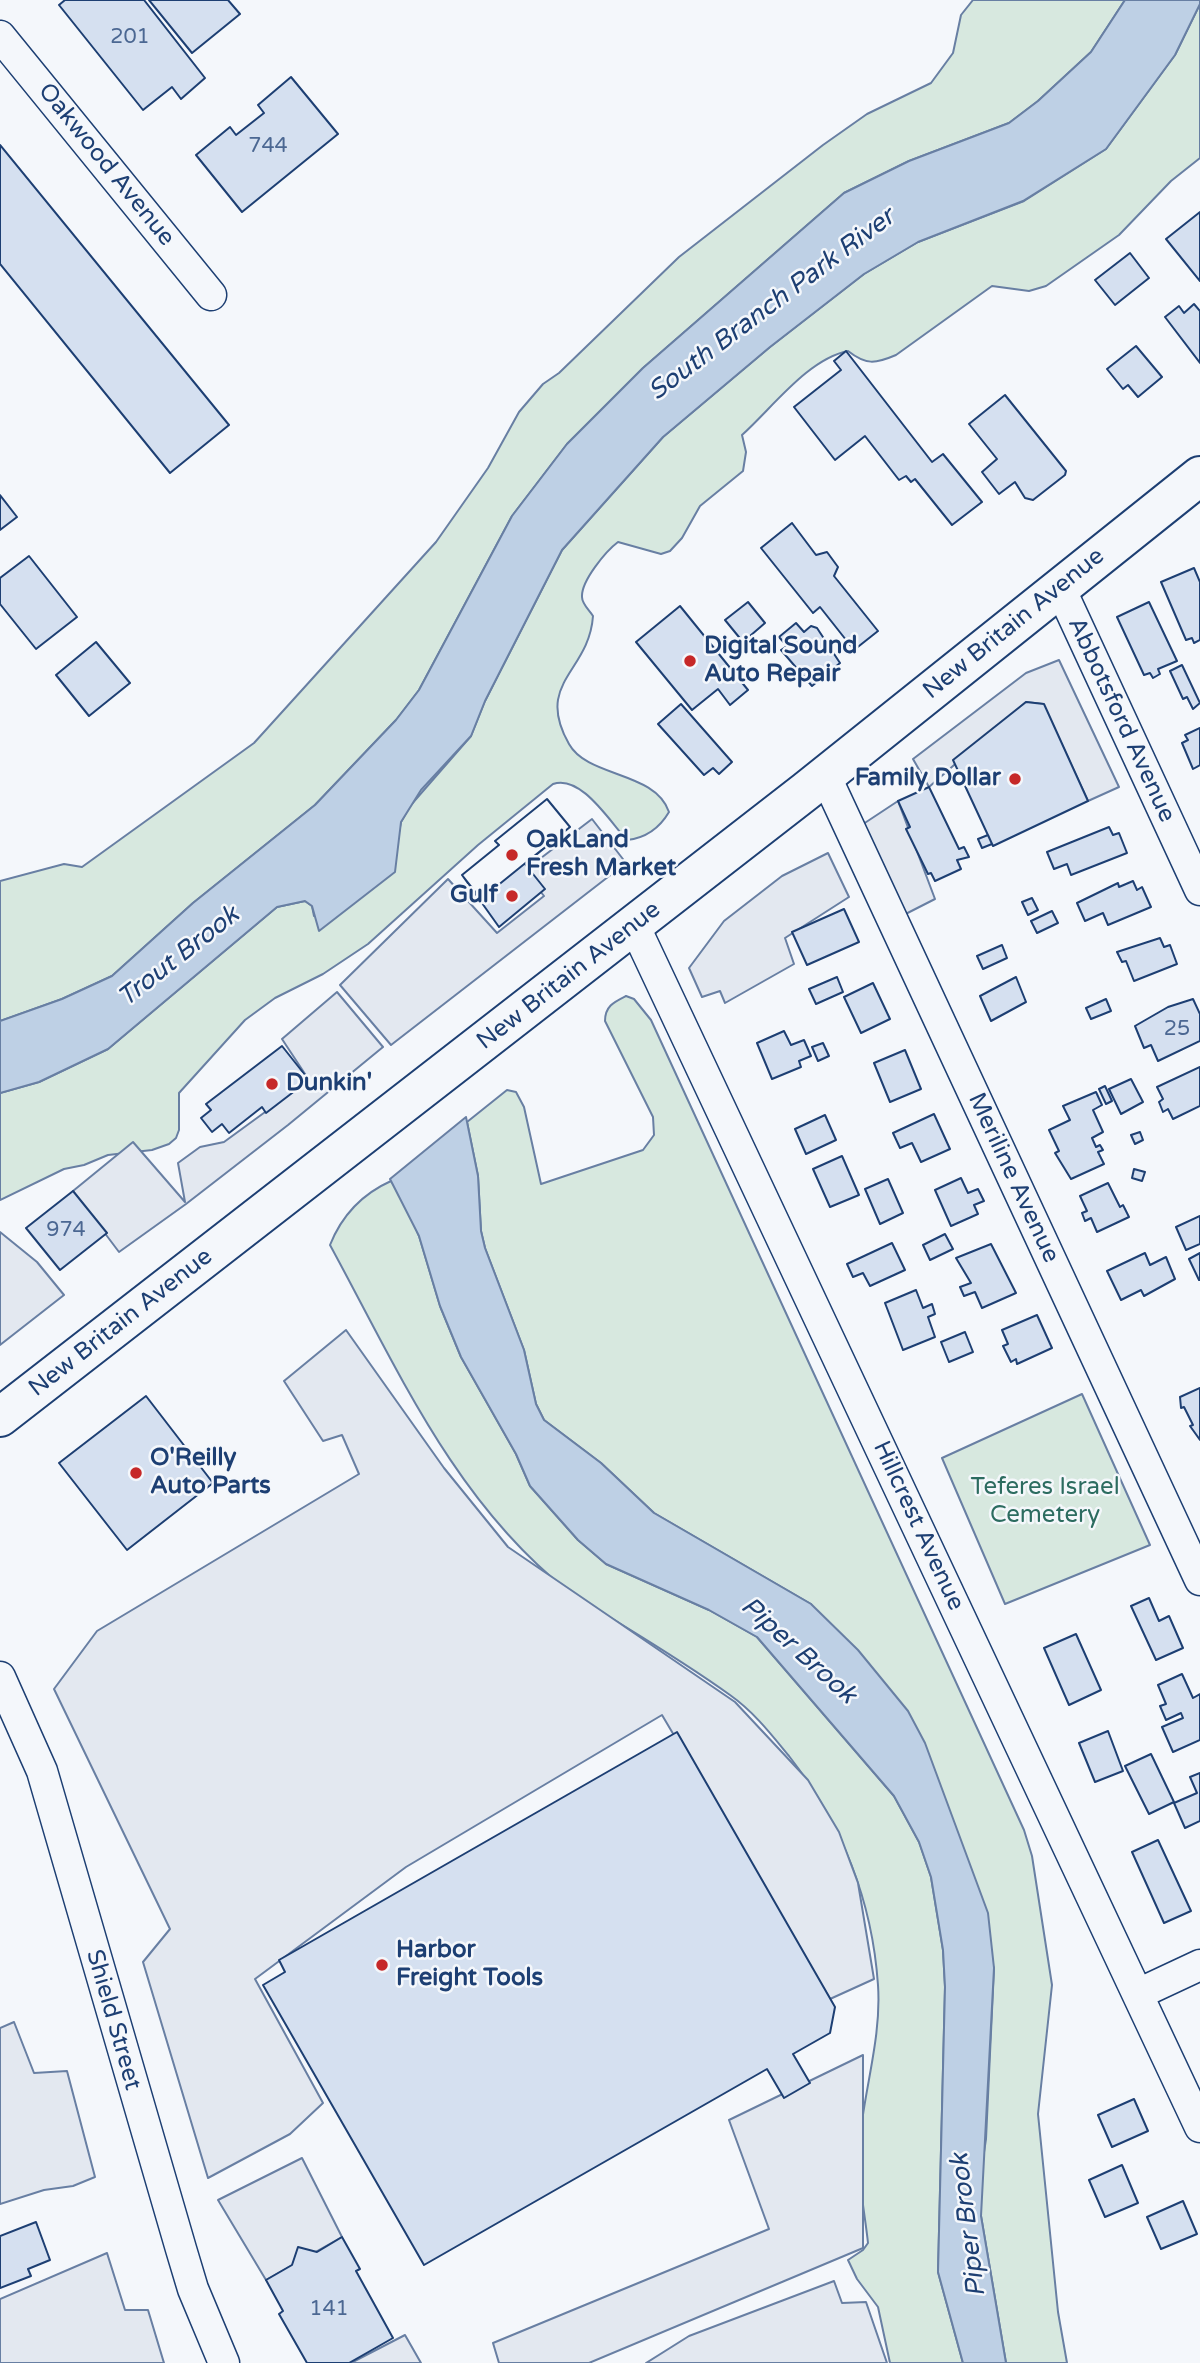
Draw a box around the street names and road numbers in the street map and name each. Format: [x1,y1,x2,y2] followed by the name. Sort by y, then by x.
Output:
[32,78,180,252] street label: Oakwood Avenue
[918,542,1110,706] street label: New Britain Avenue
[1061,613,1181,827] street label: Abbotsford Avenue
[472,895,666,1057] street label: New Britain Avenue
[961,1089,1065,1267] street label: Meriline Avenue
[24,1242,218,1404] street label: New Britain Avenue
[866,1437,970,1615] street label: Hillcrest Avenue
[79,1946,147,2094] street label: Shield Street

